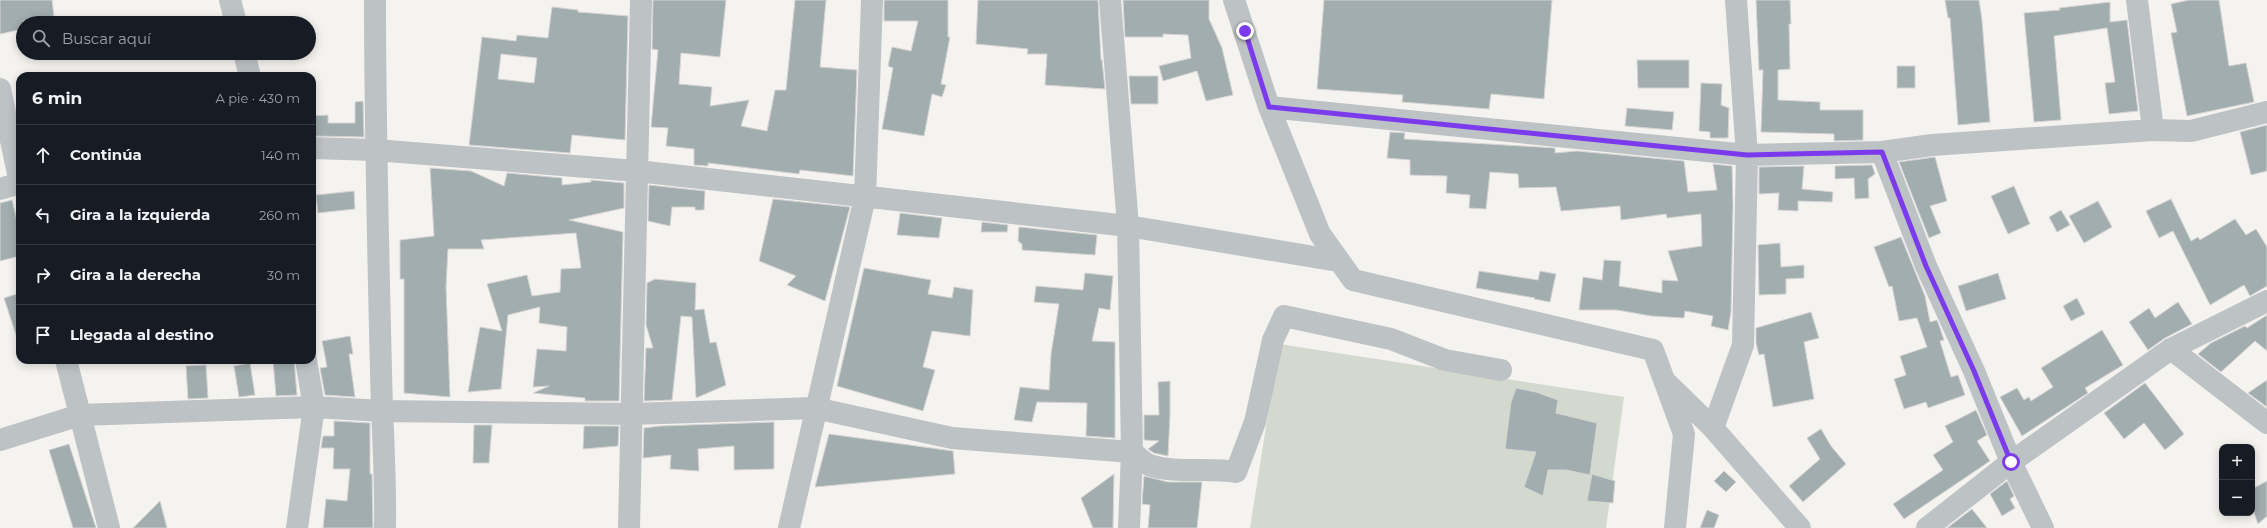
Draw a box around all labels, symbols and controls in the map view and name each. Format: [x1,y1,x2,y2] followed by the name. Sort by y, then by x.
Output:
[16,16,316,60] search box
[1236,22,1254,40] route end
[30,27,52,49] icon: search
[62,29,151,48] text: Buscar aquí
[32,88,82,108] text: 6 min
[215,90,300,106] text: A pie · 430 m
[32,144,54,166] icon: ahead
[70,145,142,164] text: Continúa
[261,147,300,163] text: 140 m
[32,204,54,226] icon: left
[70,205,210,224] text: Gira a la izquierda
[259,207,300,223] text: 260 m
[32,264,54,286] icon: right
[70,265,201,284] text: Gira a la derecha
[267,267,300,283] text: 30 m
[32,324,54,346] icon: arrive
[70,325,214,344] text: Llegada al destino
[2219,444,2255,516] map controls
[2219,444,2255,480] button: +
[2002,453,2020,471] route start
[2219,480,2255,516] button: −

